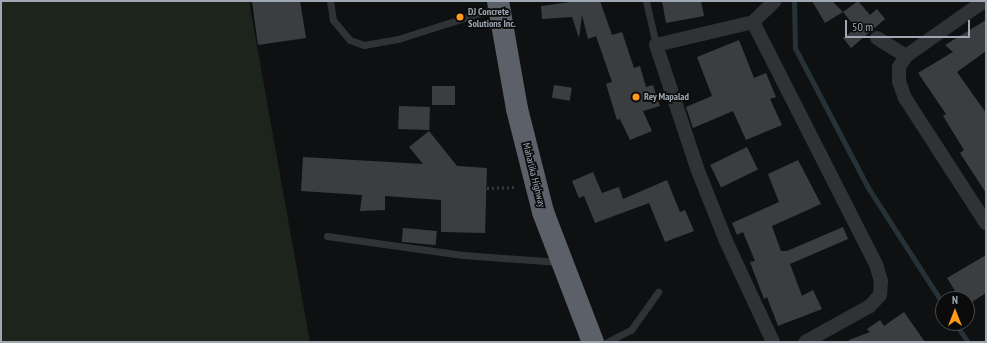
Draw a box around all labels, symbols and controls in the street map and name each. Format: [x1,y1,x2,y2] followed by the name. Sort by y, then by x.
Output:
[468,5,516,28] place label: DJ Concrete Solutions Inc.
[455,12,465,22] marker: DJ Concrete Solutions Inc.
[847,12,972,38] scale bar
[852,19,873,34] text: 50 m
[644,91,689,103] place label: Rey Mapalad
[631,92,641,102] marker: Rey Mapalad
[520,142,548,208] street label: Maharlika Highway
[935,291,975,331] north arrow
[952,293,958,307] text: N

